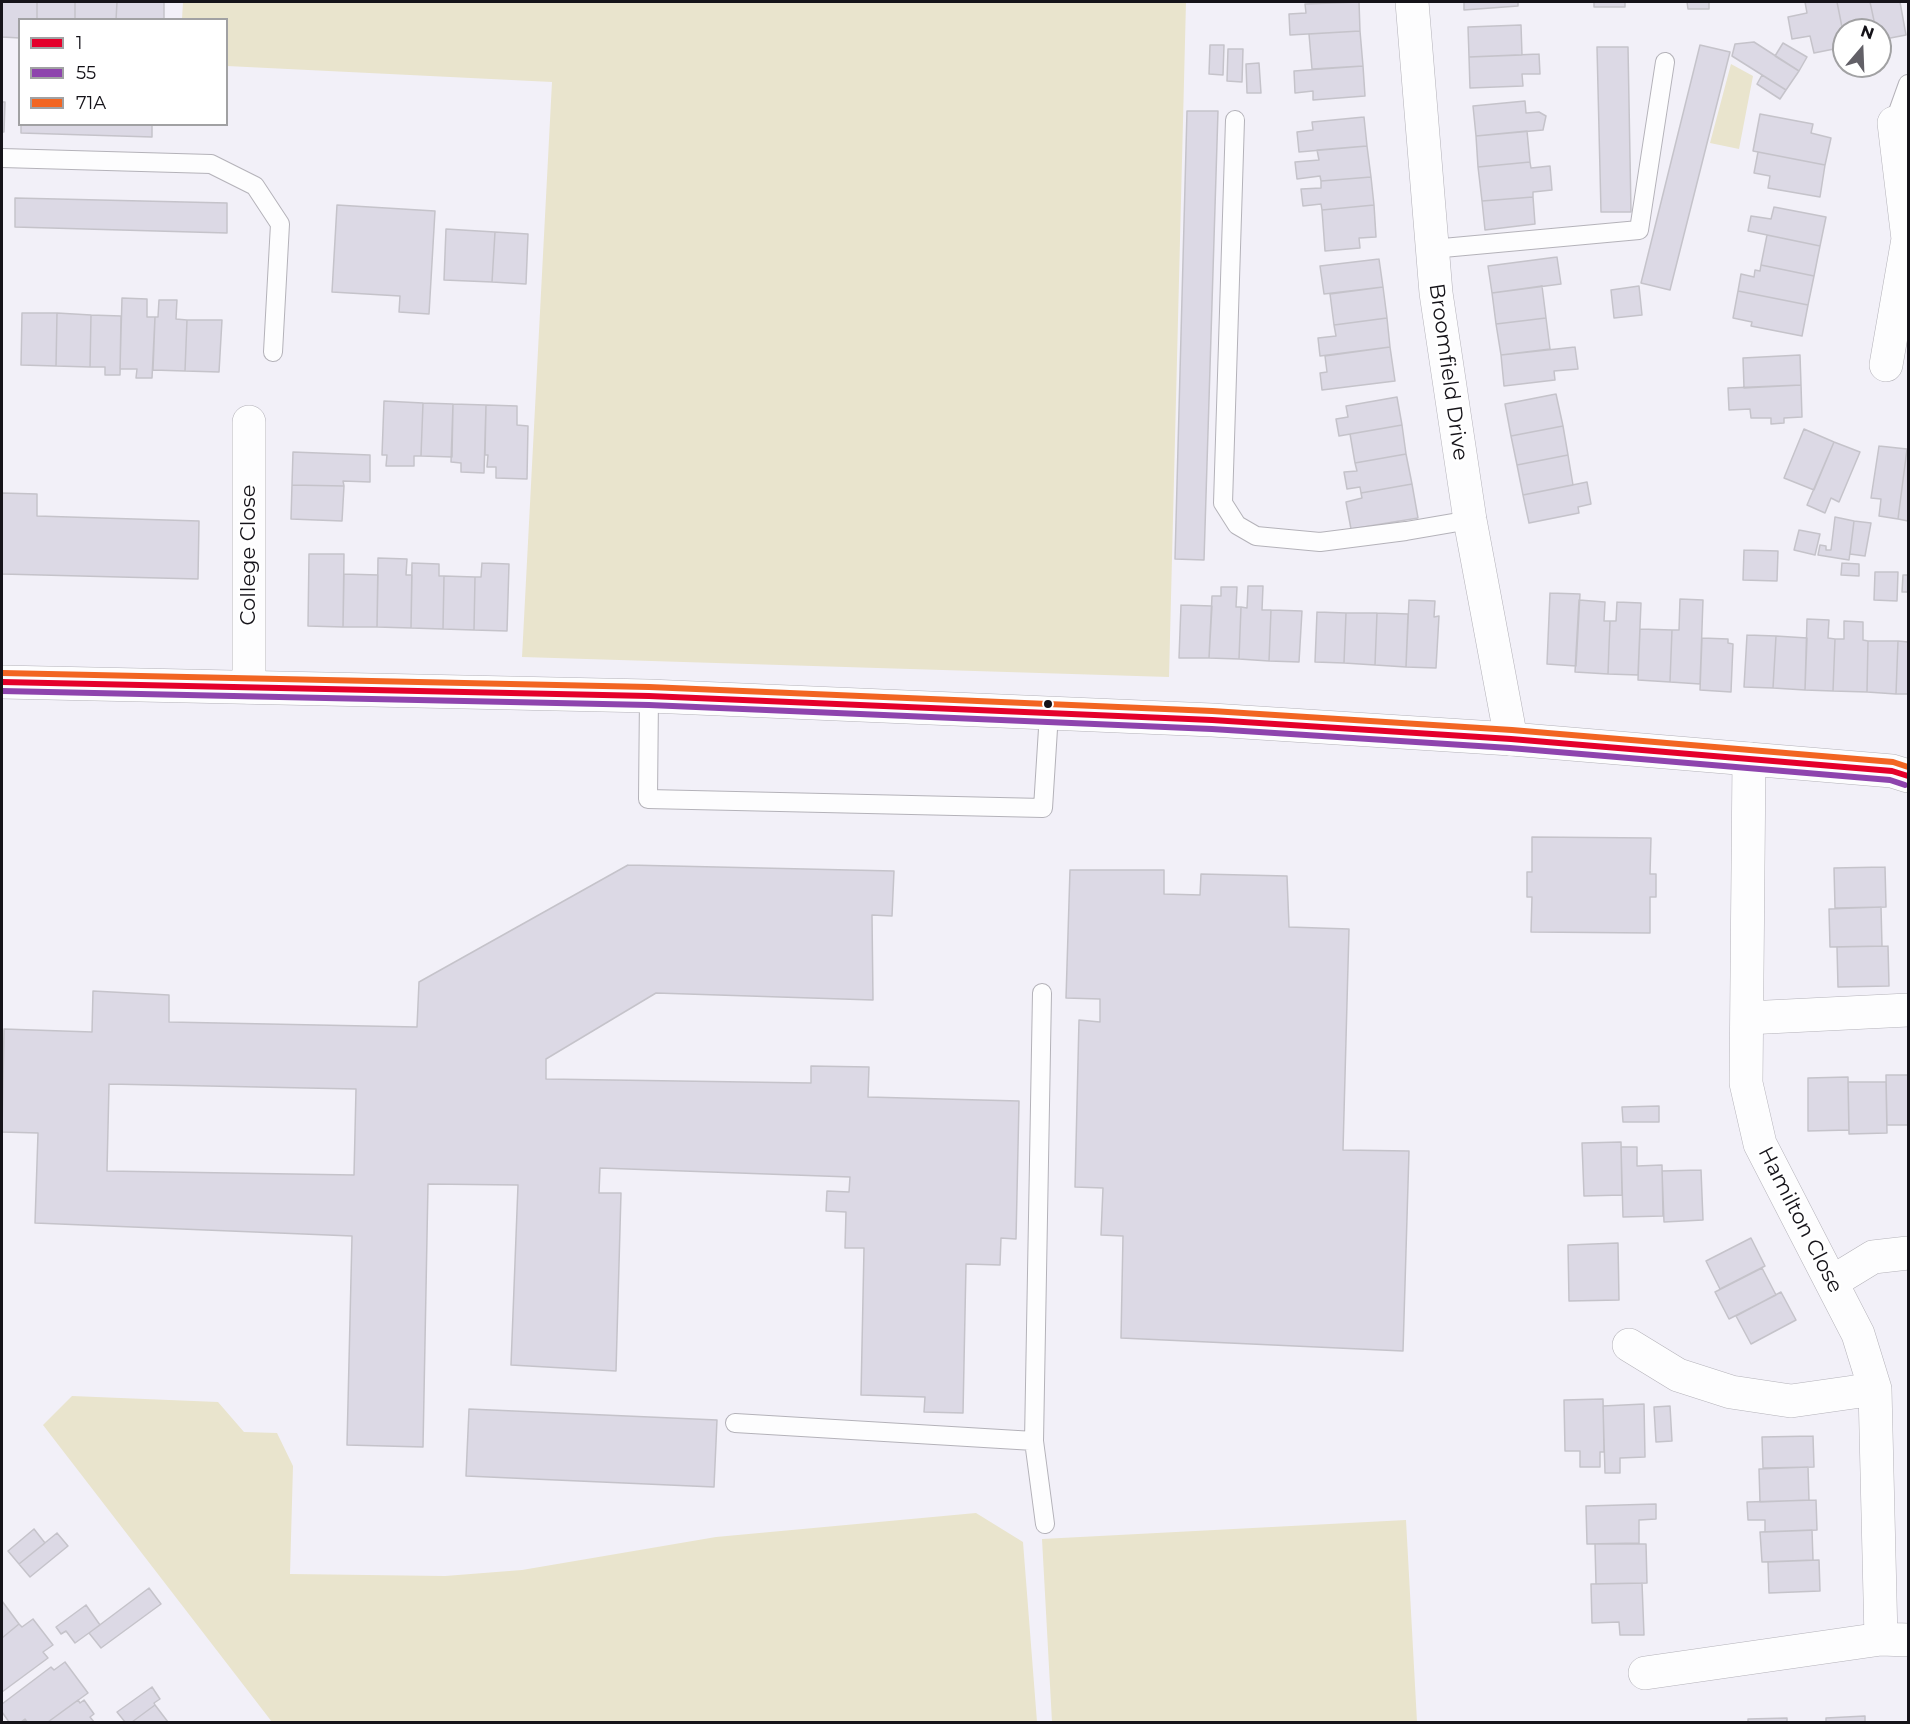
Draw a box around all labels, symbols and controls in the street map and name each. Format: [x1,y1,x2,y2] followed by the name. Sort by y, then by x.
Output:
[18,18,228,126] legend
[1832,18,1892,78] north arrow
[1858,21,1877,43] text: N
[76,32,83,54] text: 1
[76,62,96,84] text: 55
[76,92,106,114] text: 71A
[1423,282,1473,462] street label: Broomfield Drive
[236,485,262,625] street label: College Close
[1042,698,1054,710] unlabelled marker
[1752,1143,1848,1297] street label: Hamilton Close

